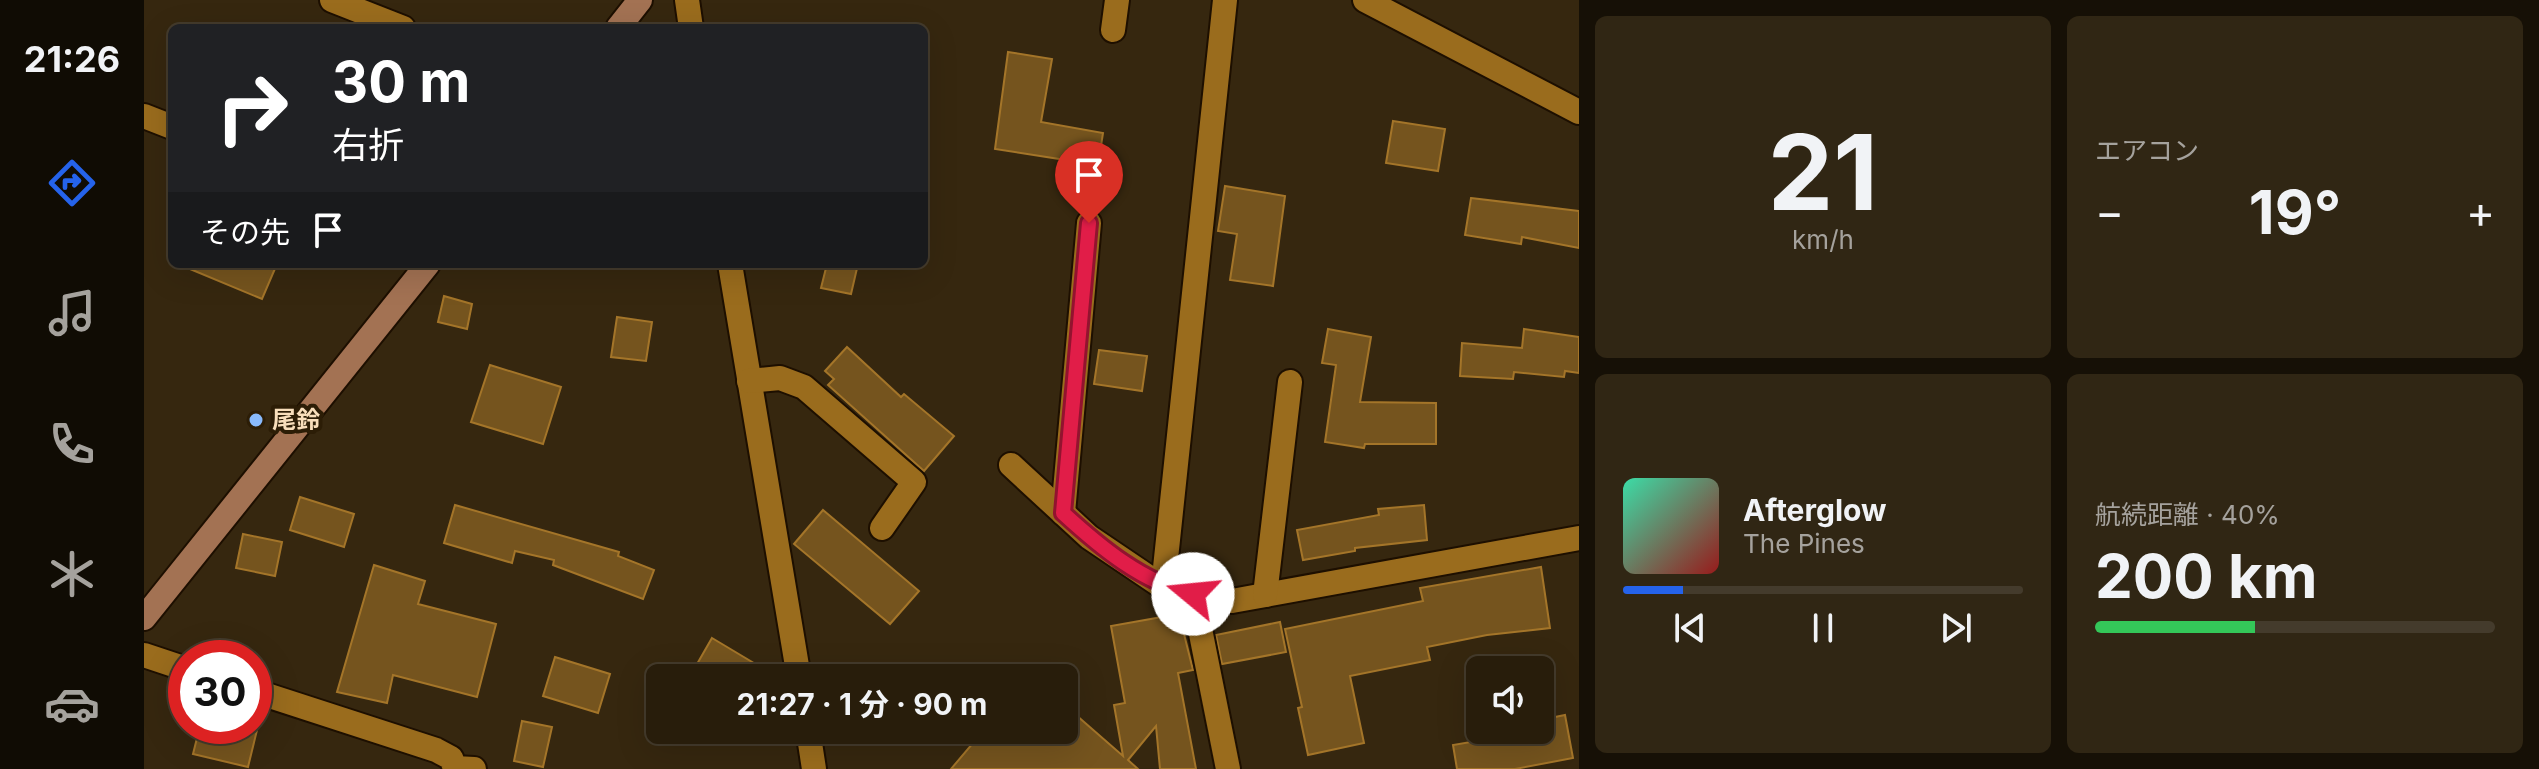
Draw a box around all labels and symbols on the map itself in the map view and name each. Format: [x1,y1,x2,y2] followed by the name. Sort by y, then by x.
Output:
[1055,141,1123,223] pin
[272,405,320,434] place label: 尾鈴
[247,411,265,429] marker: 尾鈴
[1151,552,1235,636] position arrow
[168,640,272,744] speed limit sign: 30

